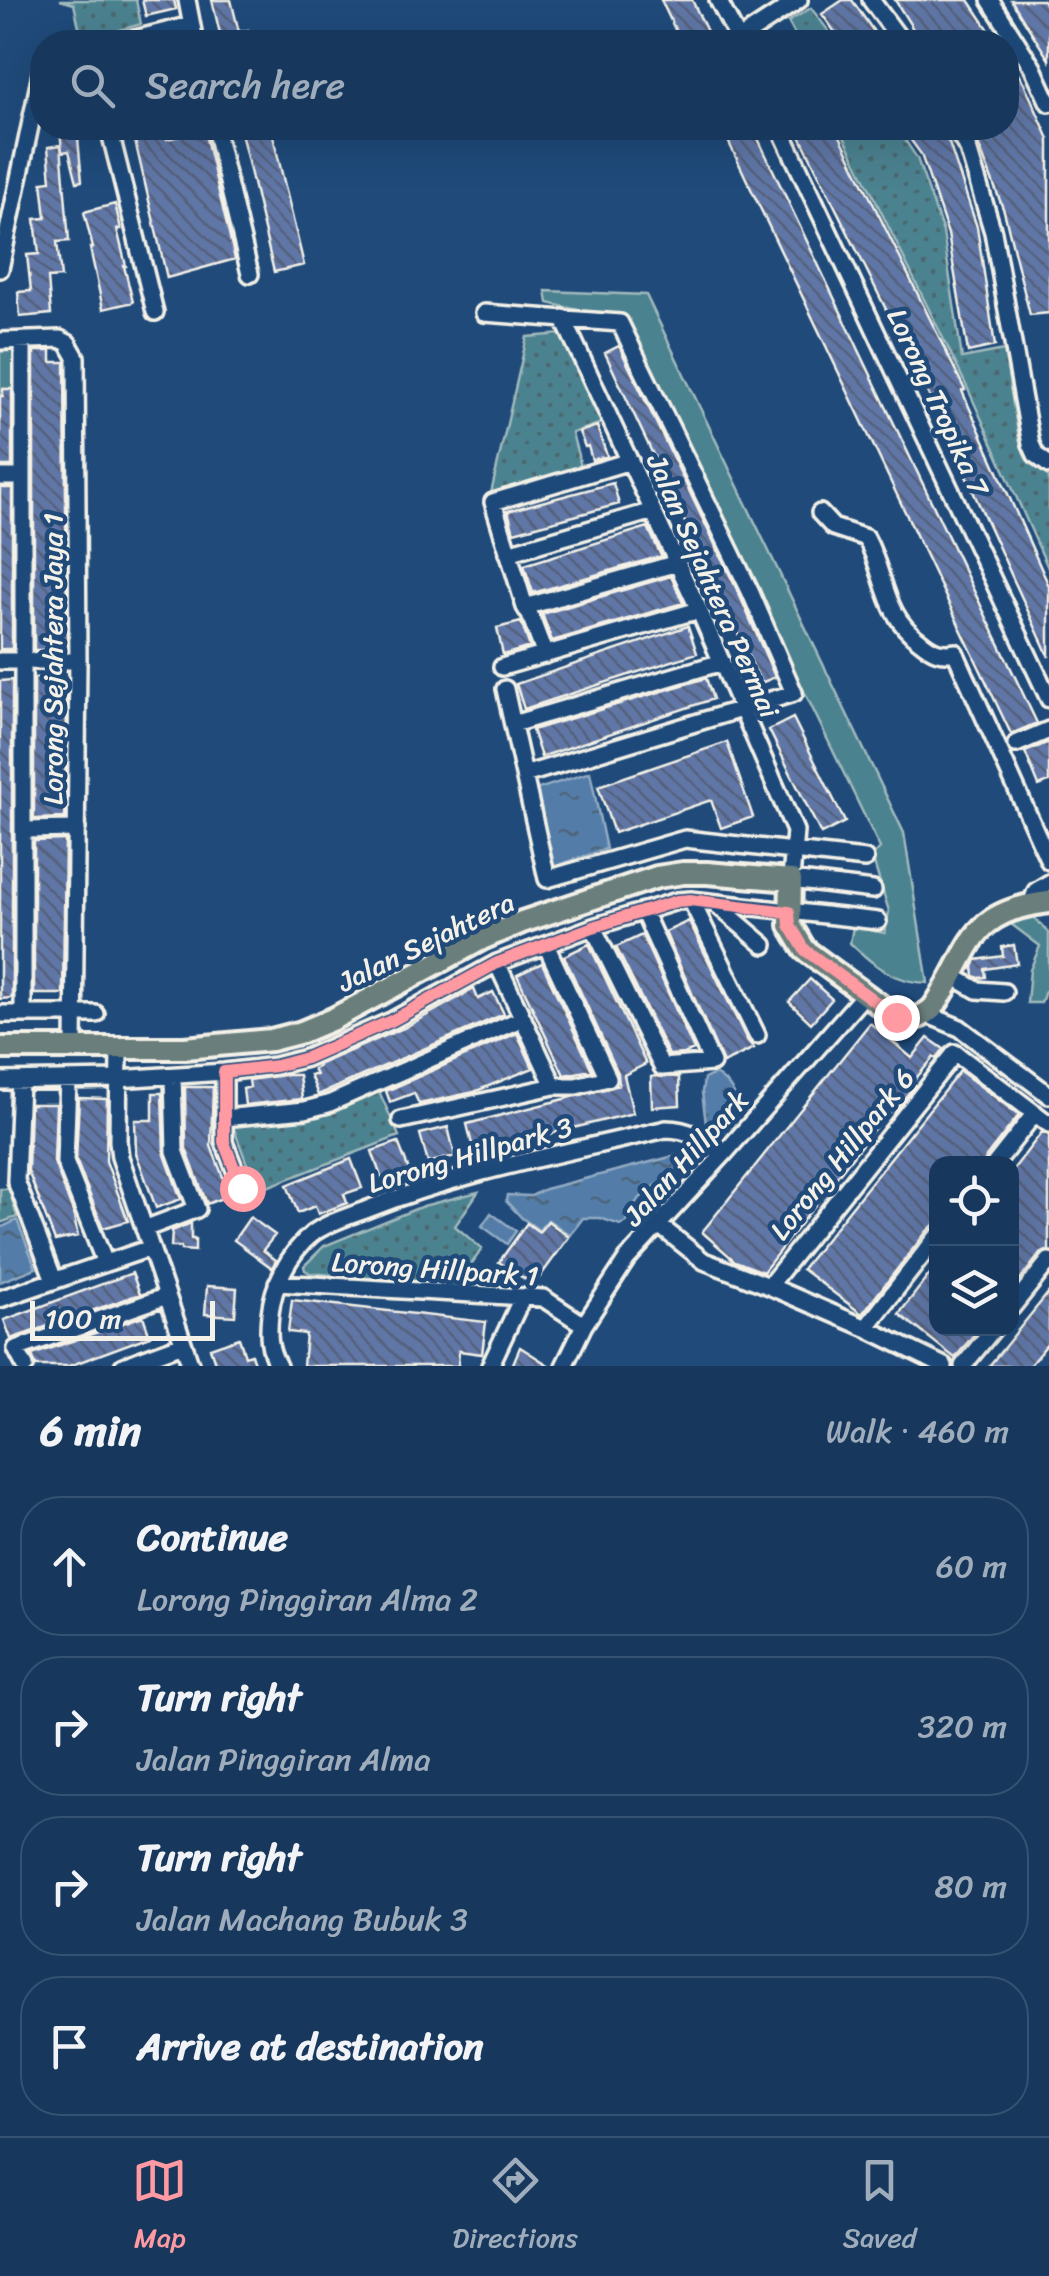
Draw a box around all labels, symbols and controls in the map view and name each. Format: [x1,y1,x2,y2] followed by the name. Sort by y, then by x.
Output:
[30,30,1019,140] search box
[145,52,345,119] text: Search here
[65,58,120,113] icon: search
[873,300,1004,506] street label: Lorong Tropika 7
[632,445,794,727] street label: Jalan Sejahtera Permai
[28,513,77,805] street label: Lorong Sejahtera Jaya 1
[328,878,523,1006] street label: Jalan Sejahtera
[874,995,920,1041] route end
[756,1056,928,1252] street label: Lorong Hillpark 6
[610,1078,761,1238] street label: Jalan Hillpark
[362,1102,578,1208] street label: Lorong Hillpark 3
[929,1156,1019,1336] map controls
[929,1156,1019,1246] button: locate
[220,1166,266,1212] route start
[330,1237,540,1301] street label: Lorong Hillpark 1
[929,1246,1019,1336] button: layers
[45,1294,121,1343] text: 100 m
[30,1296,215,1340] scale bar
[40,1394,141,1468] text: 6 min
[826,1403,1009,1460] text: Walk · 460 m
[137,1504,288,1571] text: Continue
[936,1538,1007,1595] text: 60 m
[42,1539,97,1594] icon: ahead
[137,1571,478,1628] text: Lorong Pinggiran Alma 2
[137,1664,302,1731] text: Turn right
[918,1698,1007,1755] text: 320 m
[42,1699,97,1754] icon: right
[137,1731,430,1788] text: Jalan Pinggiran Alma
[137,1824,302,1891] text: Turn right
[935,1858,1007,1915] text: 80 m
[42,1859,97,1914] icon: right
[137,1891,468,1948] text: Jalan Machang Bubuk 3
[137,2013,484,2080] text: Arrive at destination
[42,2019,97,2074] icon: arrive
[132,2153,187,2262] tab: Map
[452,2153,578,2262] tab: Directions
[843,2153,917,2262] tab: Saved

